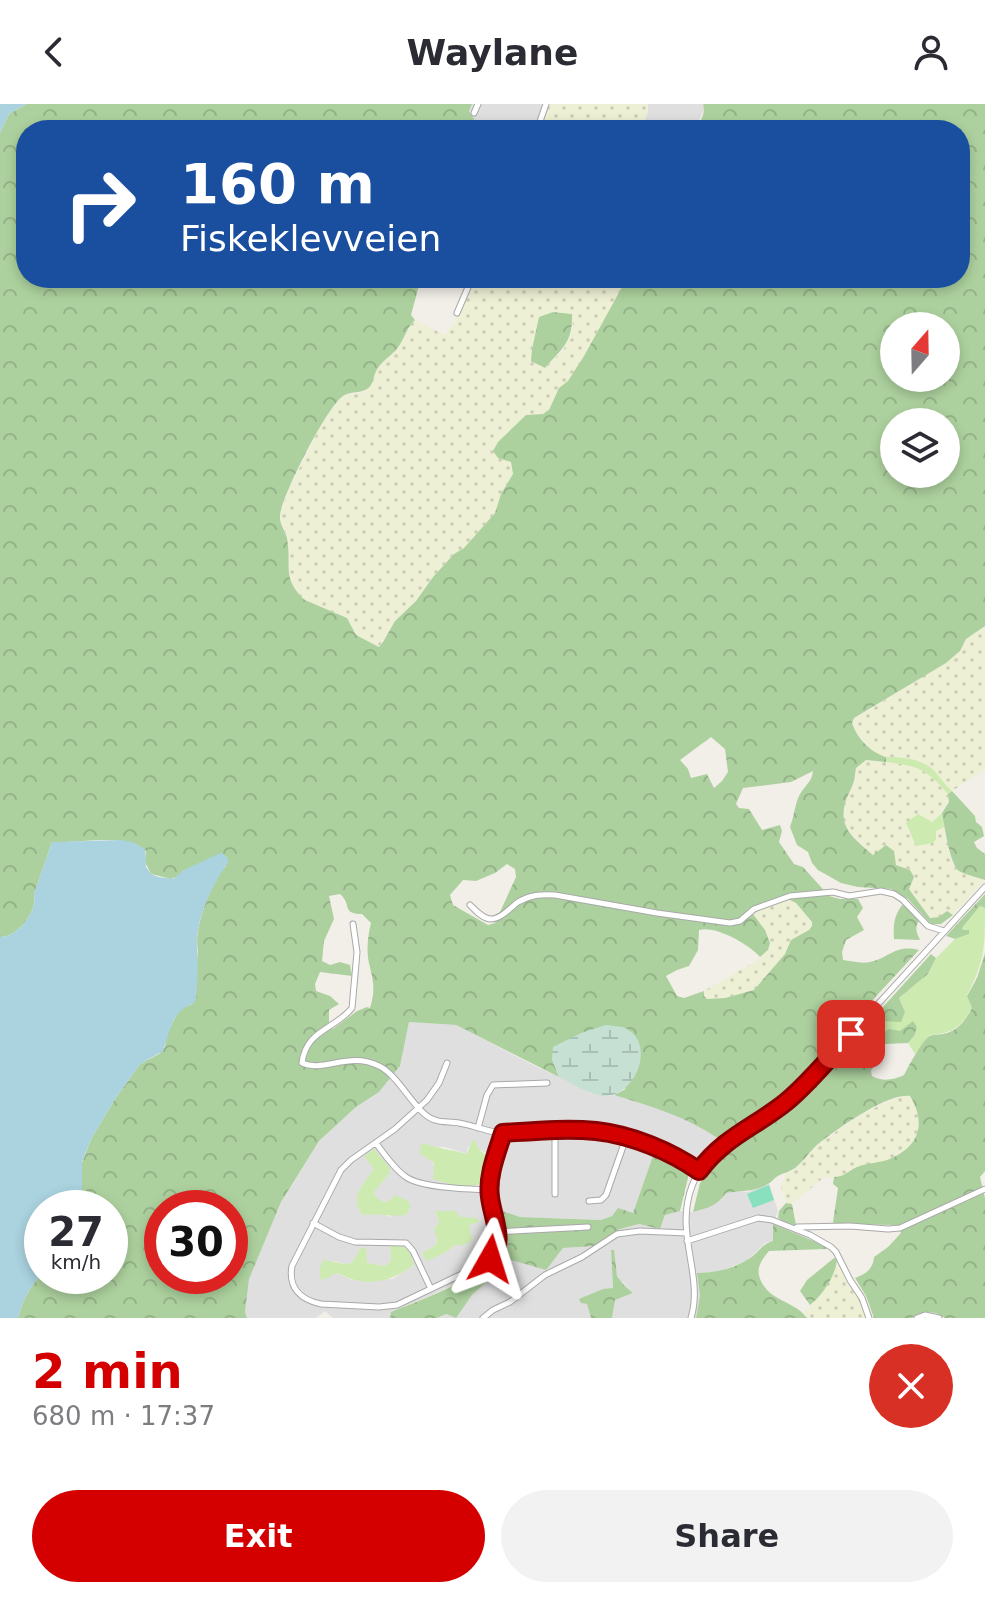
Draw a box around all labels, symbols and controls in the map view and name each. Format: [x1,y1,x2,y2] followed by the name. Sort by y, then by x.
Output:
[32,30,76,74] icon: back
[909,30,953,74] icon: person
[407,32,578,73] text: Waylane
[180,151,375,216] text: 160 m
[48,152,152,256] icon: right
[180,218,441,259] text: Fiskeklevveien
[880,312,960,392] north arrow
[880,312,960,488] map controls
[880,408,960,488] button: layers
[817,1000,885,1068] pin
[829,1012,873,1056] icon: arrive
[144,1190,248,1294] speed limit sign: 30
[48,1209,104,1255] text: 27
[448,1217,532,1301] position arrow
[51,1250,101,1274] text: km/h
[32,1343,183,1399] text: 2 min
[869,1344,953,1428] button: close
[32,1401,215,1431] text: 680 m · 17:37
[32,1490,485,1582] button: Exit
[501,1490,953,1582] button: Share

